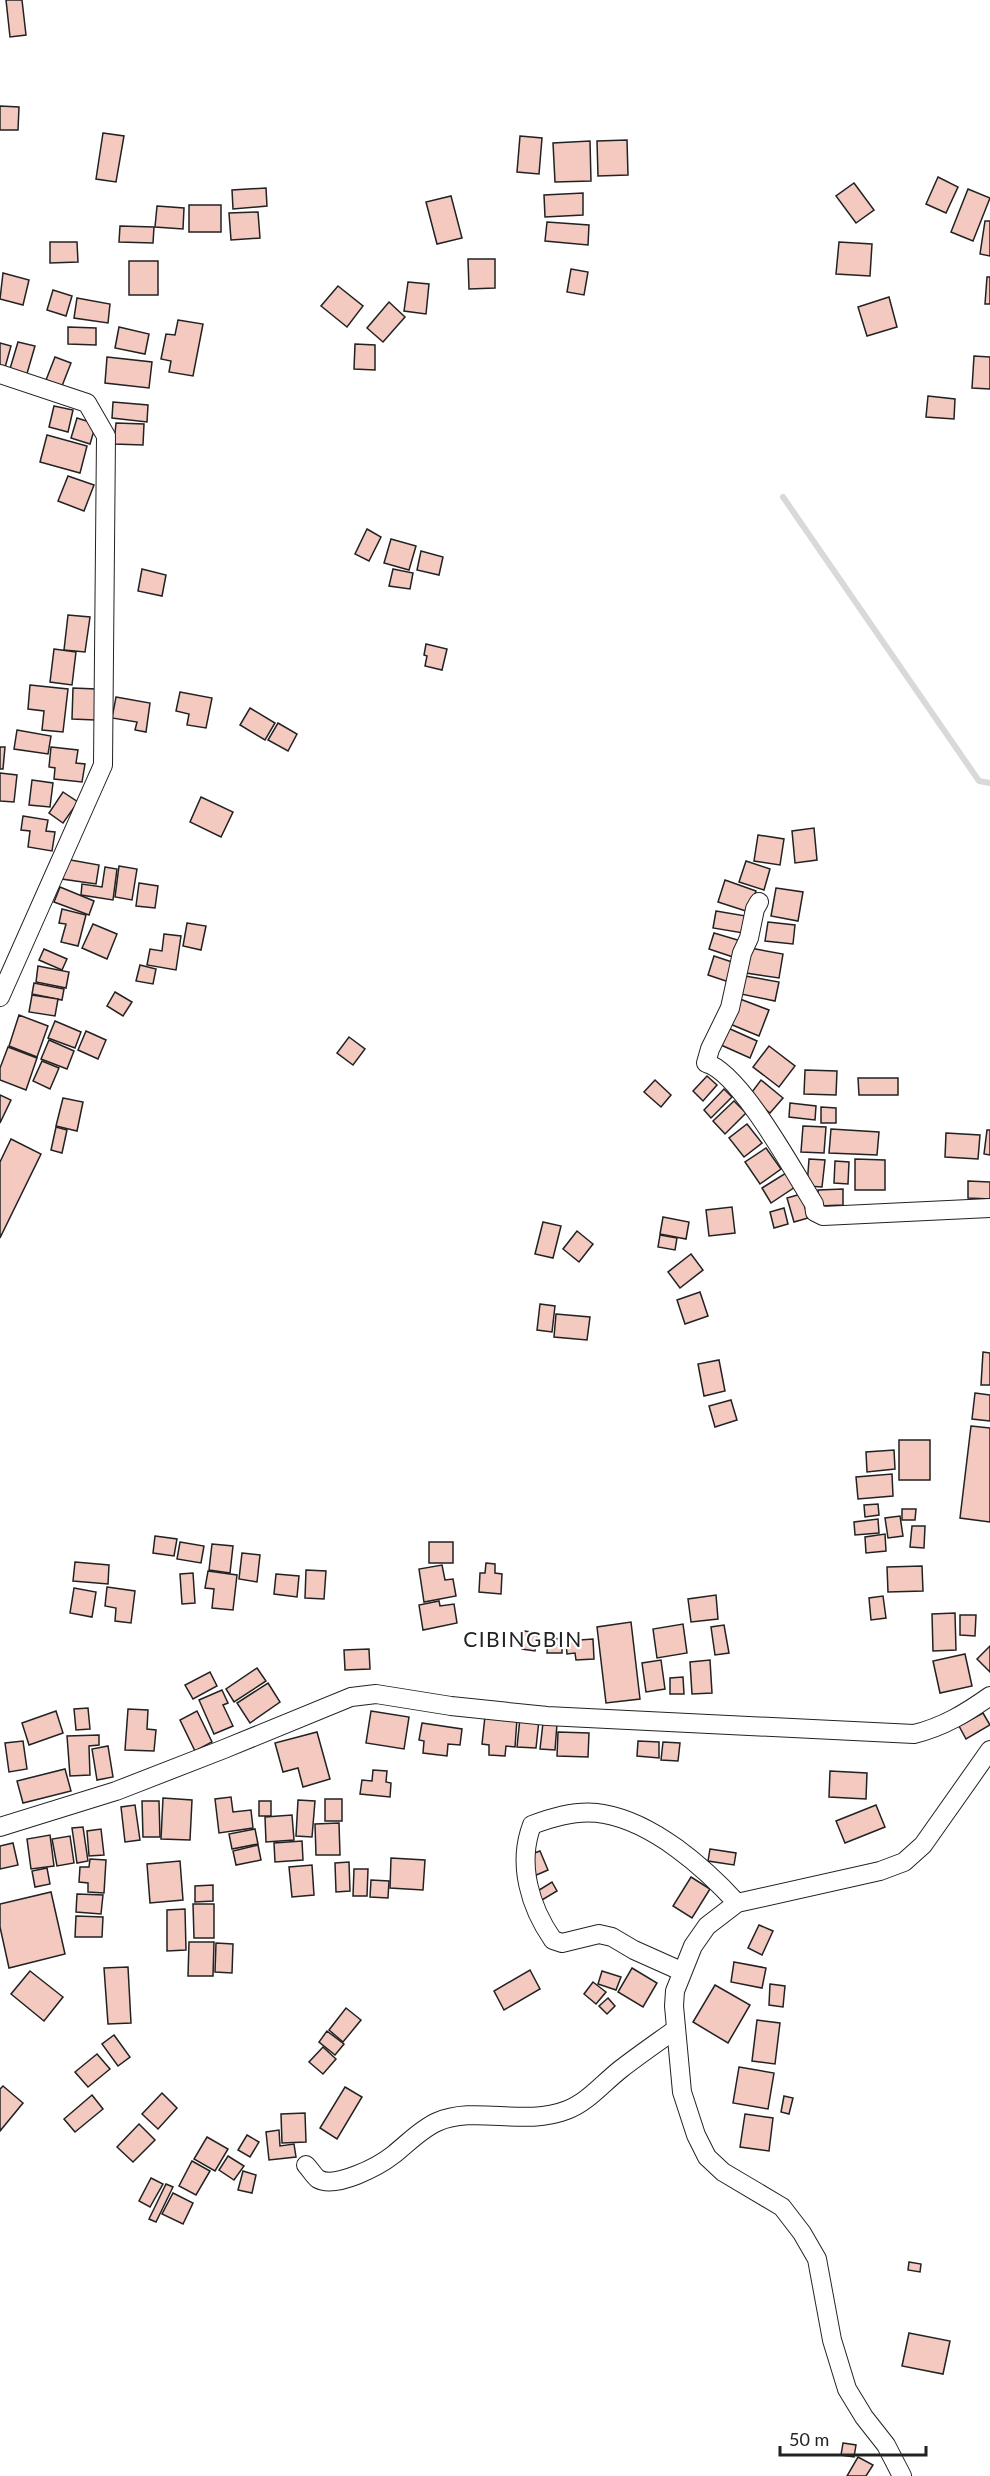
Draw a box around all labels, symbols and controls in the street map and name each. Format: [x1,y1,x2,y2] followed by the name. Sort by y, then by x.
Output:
[463,1626,583,1651] district label: CIBINGBIN
[780,2419,926,2457] scale bar
[789,2428,829,2450] text: 50 m

